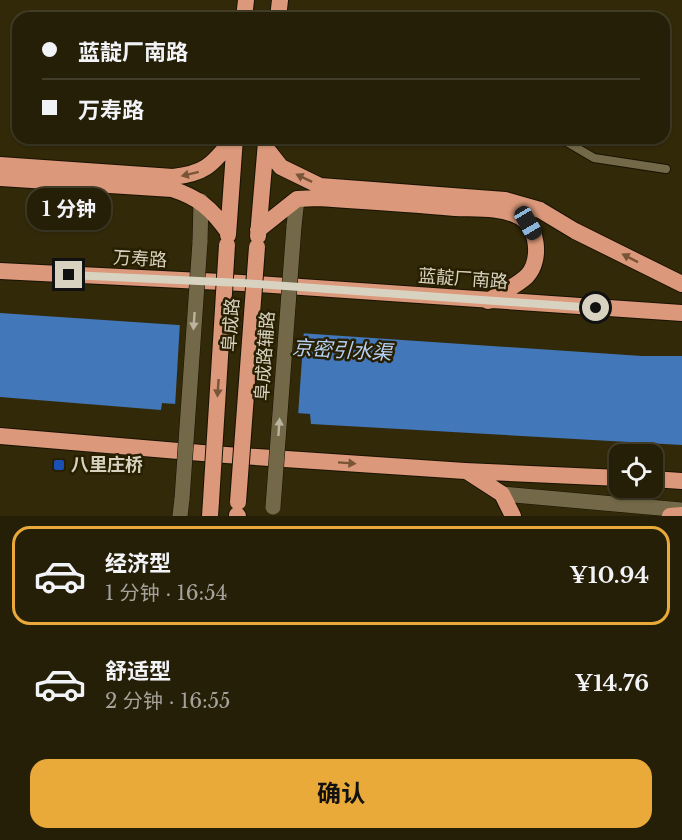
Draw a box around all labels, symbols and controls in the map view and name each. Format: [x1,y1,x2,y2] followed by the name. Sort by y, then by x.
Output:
[78,39,188,66] text: 蓝靛厂南路
[78,97,144,124] text: 万寿路
[181,170,199,179] one-way arrow
[295,174,312,183] one-way arrow
[27,188,111,230] callout: 1 分钟
[42,197,96,221] text: 1 分钟
[511,203,545,243] car
[112,247,168,271] street label: 万寿路
[621,253,638,263] one-way arrow
[55,261,82,288] route end
[417,265,509,293] street label: 蓝靛厂南路
[582,294,609,321] route start
[218,297,244,353] street label: 阜成路
[251,310,279,402] street label: 阜成路辅路
[190,311,199,330] one-way arrow
[291,335,396,365] water label: 京密引水渠
[213,378,223,397] one-way arrow
[274,418,284,437] one-way arrow
[609,444,663,498] map controls
[609,444,663,498] button: locate
[71,454,143,476] place label: 八里庄桥
[52,458,66,472] marker: 八里庄桥
[338,459,357,468] one-way arrow
[33,549,87,603] icon: car
[105,550,171,577] text: 经济型
[569,562,649,589] text: ¥10.94
[105,581,227,605] text: 1 分钟 · 16:54
[33,657,87,711] icon: car
[105,658,171,685] text: 舒适型
[574,670,649,697] text: ¥14.76
[105,689,230,713] text: 2 分钟 · 16:55
[30,759,652,828] button: 确认

